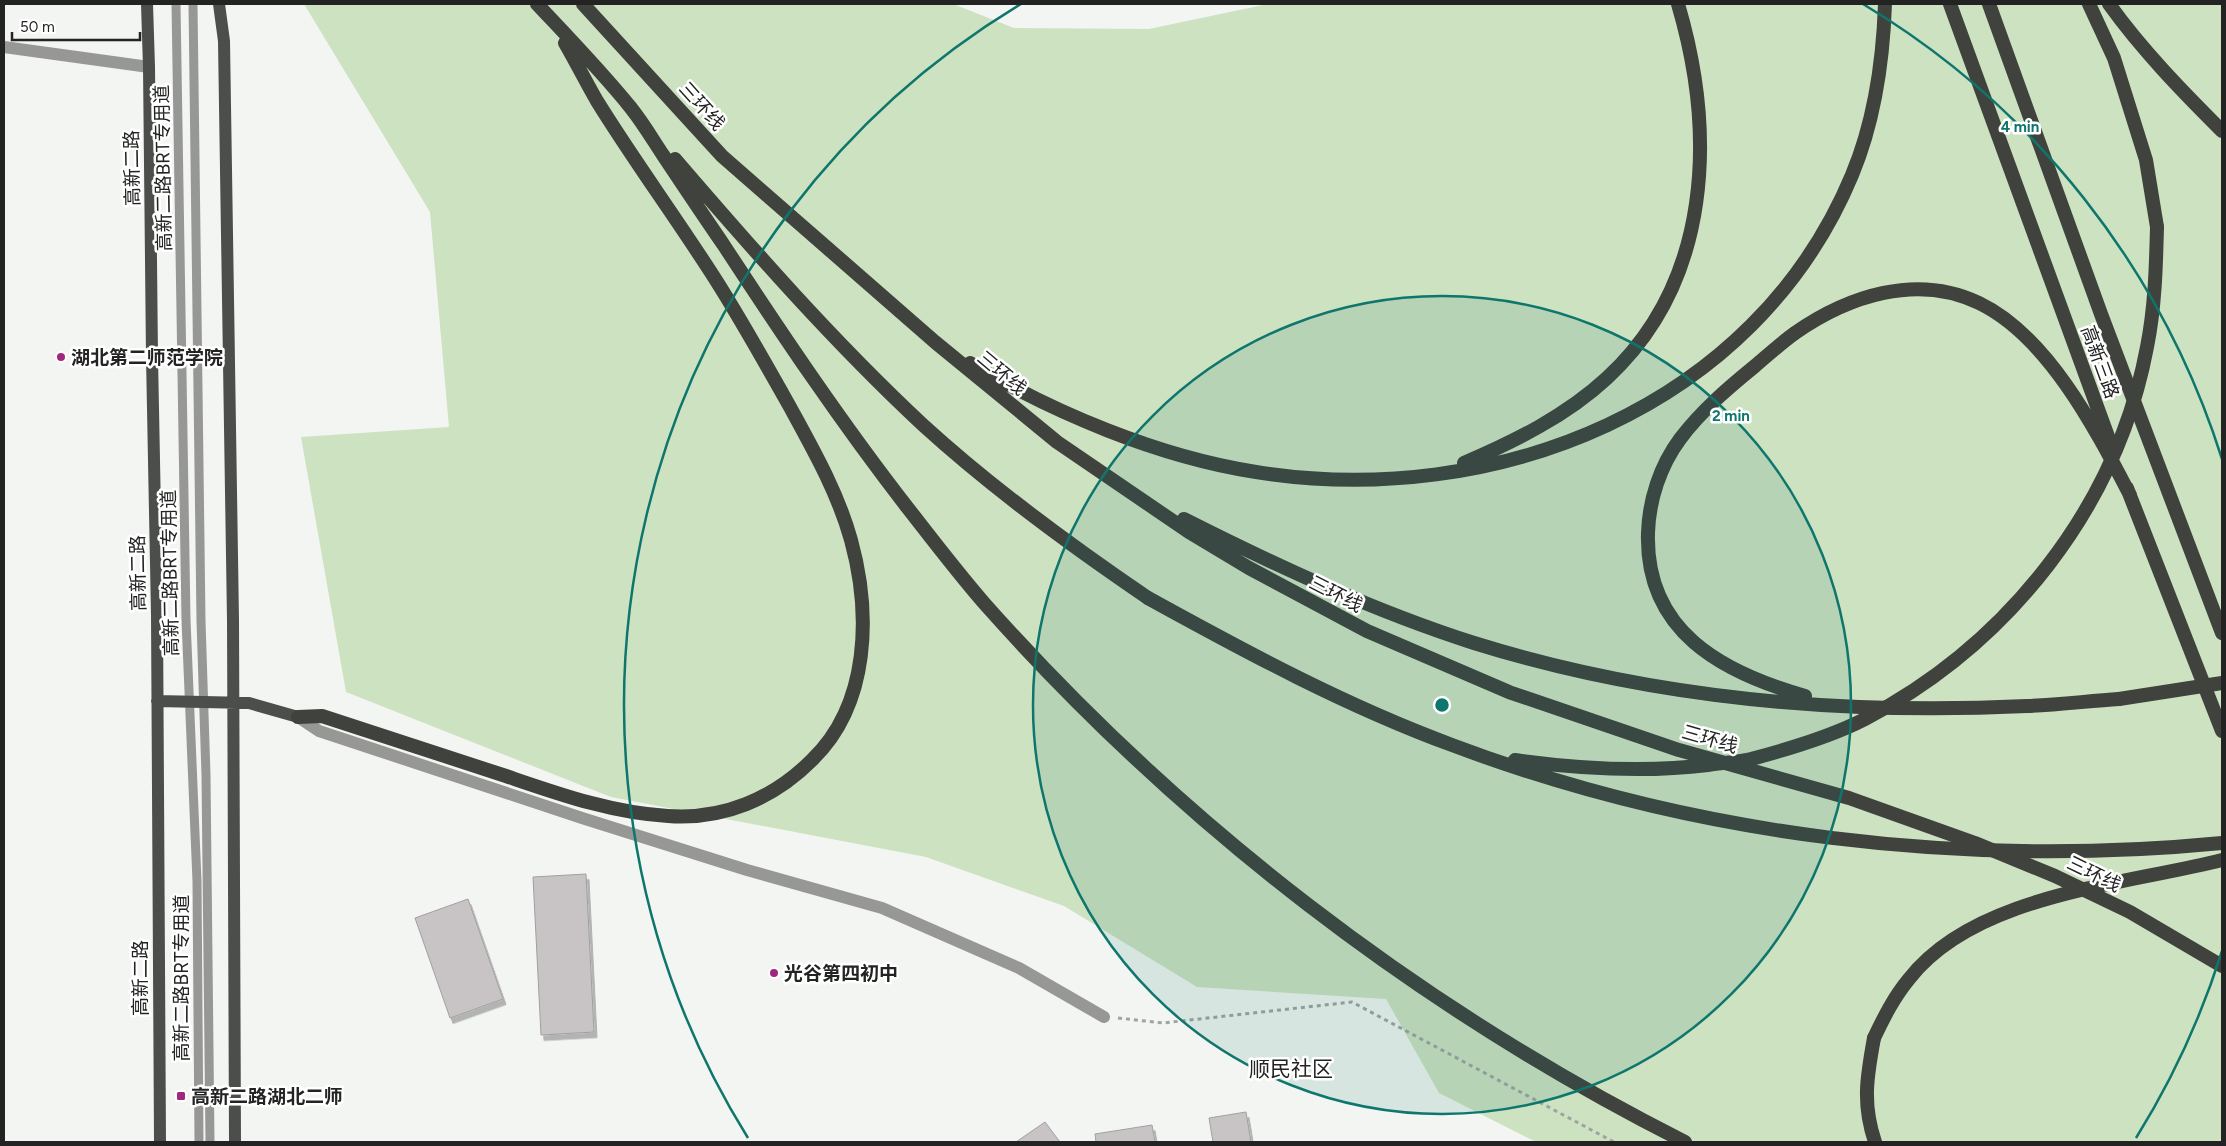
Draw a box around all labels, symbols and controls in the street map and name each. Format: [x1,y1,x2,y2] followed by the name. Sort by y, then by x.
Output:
[12,10,140,42] scale bar
[20,18,55,36] text: 50 m
[674,77,730,135] street label: 三环线
[150,84,176,252] street label: 高新二路BRT专用道
[2001,118,2039,136] text: 4 min
[120,130,144,206] street label: 高新二路
[2076,322,2124,402] street label: 高新三路
[71,346,223,369] place label: 湖北第二师范学院
[973,346,1031,400] street label: 三环线
[55,351,67,363] marker: 湖北第二师范学院
[1712,407,1750,425] text: 2 min
[157,489,183,657] street label: 高新二路BRT专用道
[126,535,150,611] street label: 高新二路
[1305,571,1367,617] street label: 三环线
[1433,696,1451,714] centre of rings
[1679,720,1741,758] street label: 三环线
[2063,851,2125,897] street label: 三环线
[170,895,193,1061] street label: 高新二路BRT专用道
[129,940,152,1016] street label: 高新二路
[784,962,898,985] place label: 光谷第四初中
[768,967,780,979] marker: 光谷第四初中
[1249,1056,1333,1081] district label: 顺民社区
[191,1085,343,1108] place label: 高新二路湖北二师
[175,1090,187,1102] marker: 高新二路湖北二师

